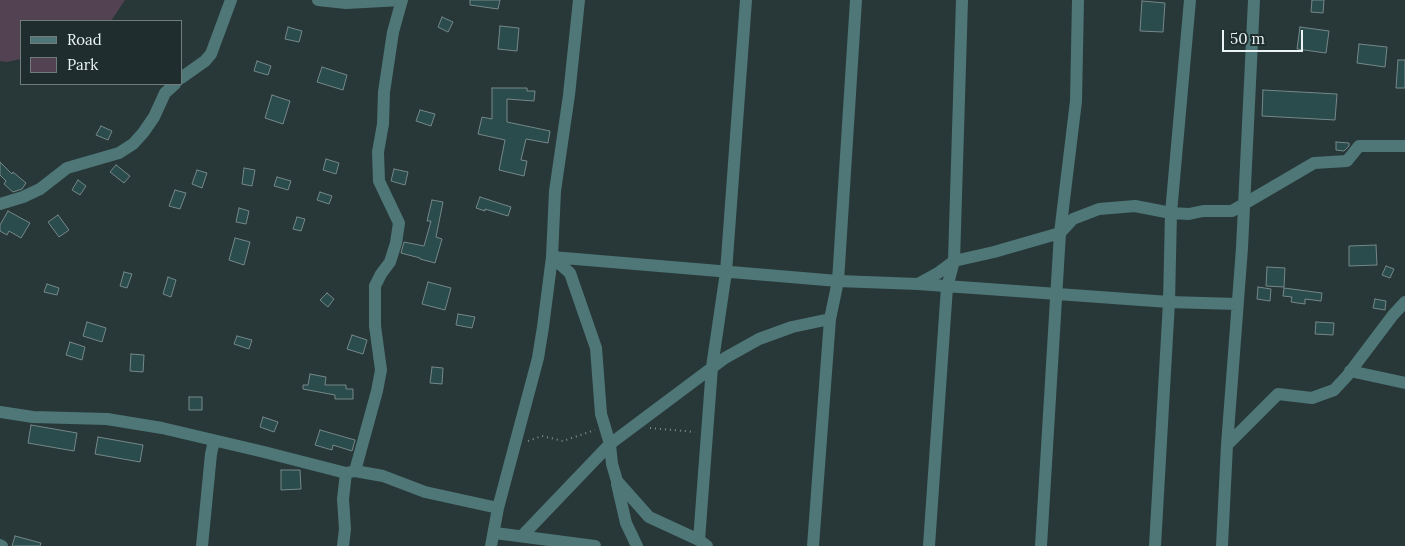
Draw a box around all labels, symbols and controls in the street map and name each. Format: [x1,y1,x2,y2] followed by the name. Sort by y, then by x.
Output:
[20,20,182,85] legend
[1225,20,1306,52] scale bar
[1230,29,1265,48] text: 50 m
[67,30,102,49] text: Road
[67,55,98,74] text: Park

